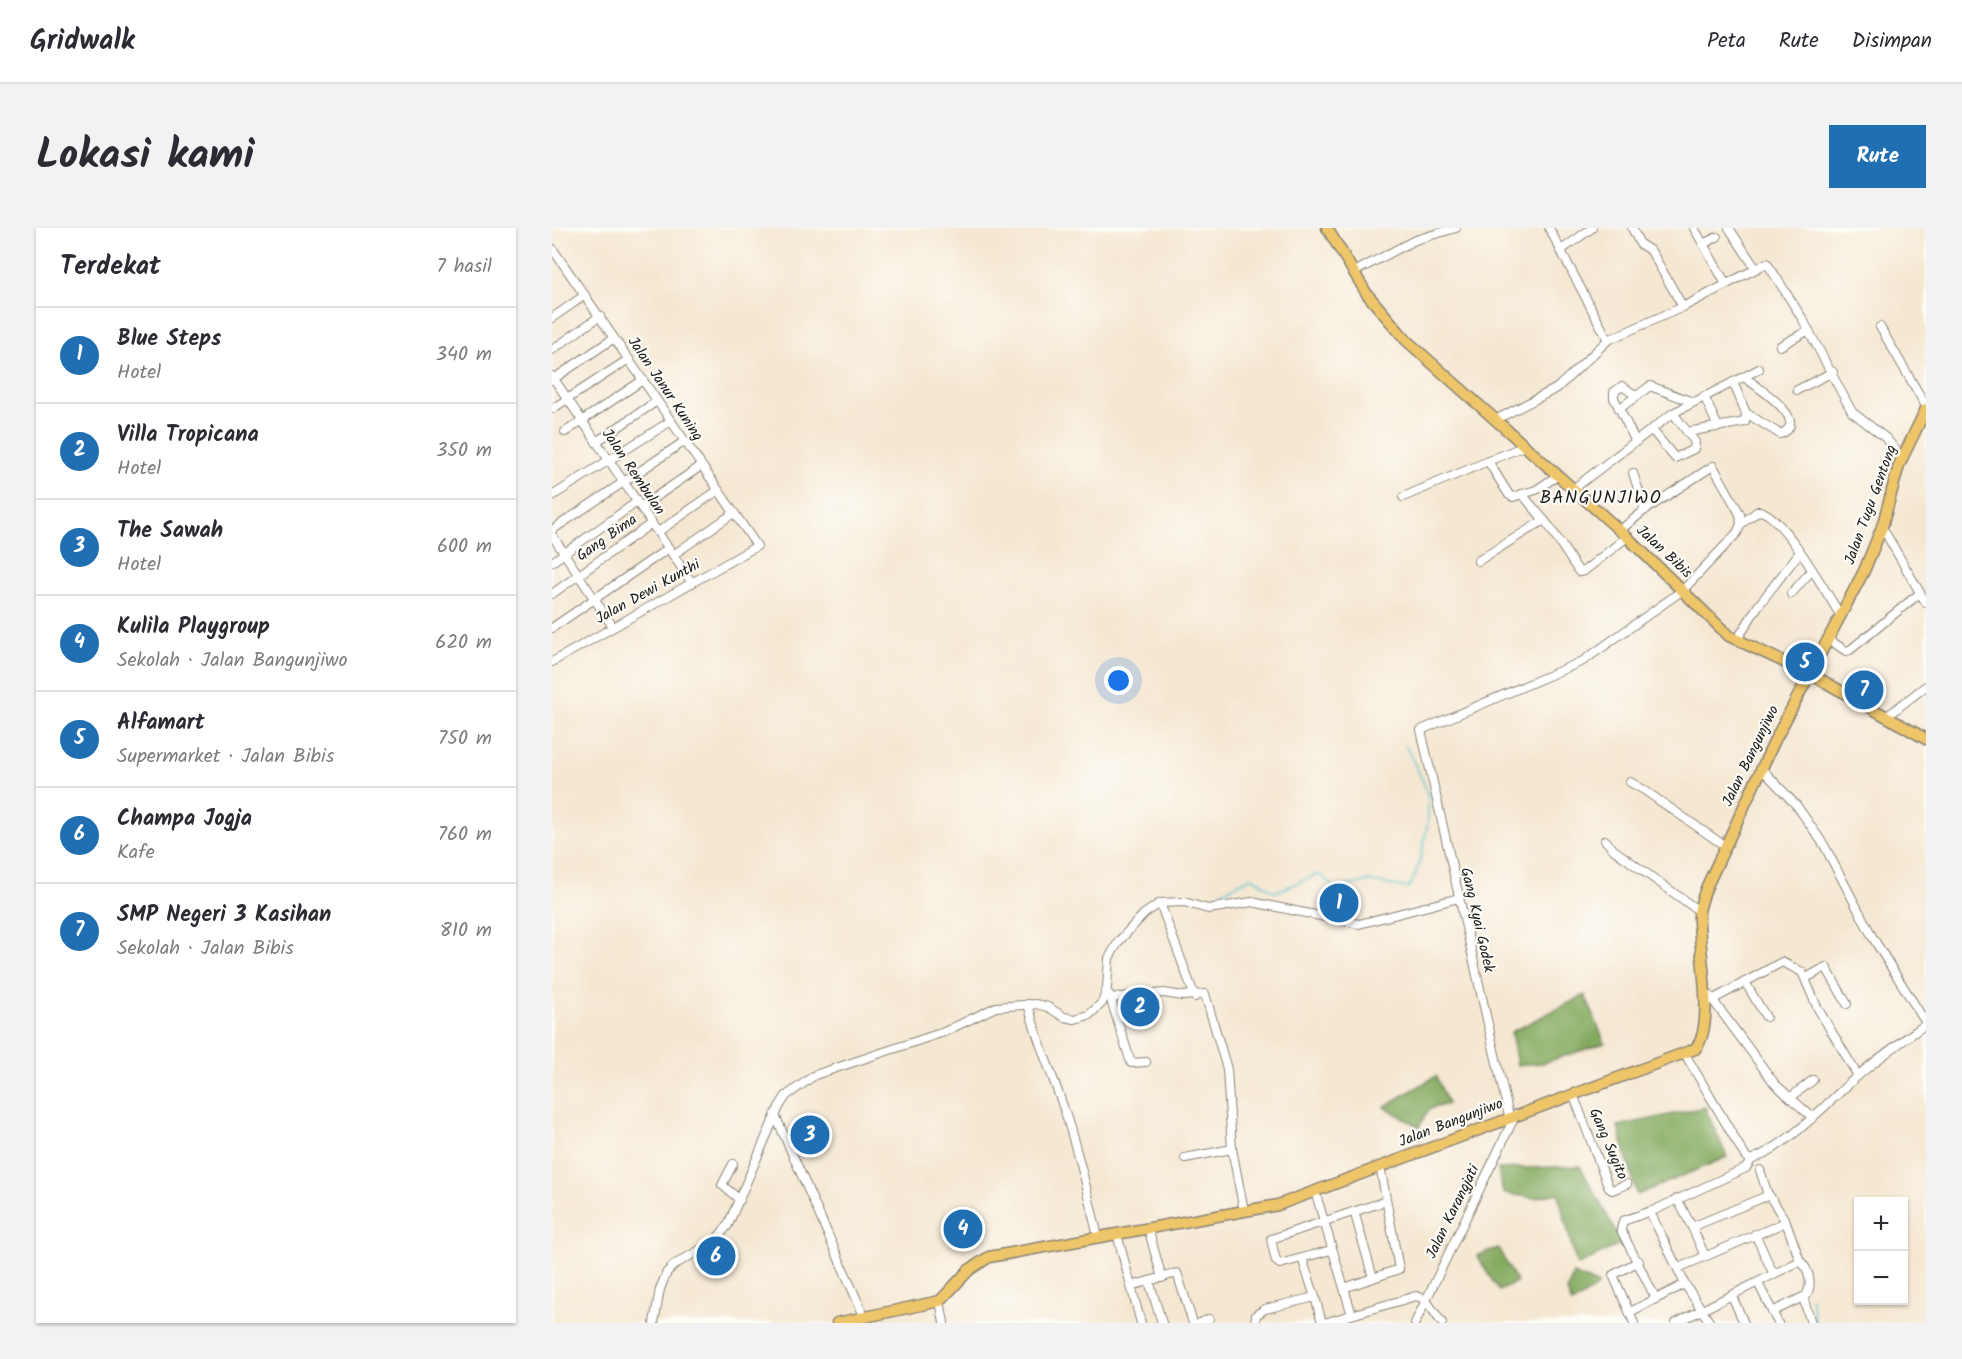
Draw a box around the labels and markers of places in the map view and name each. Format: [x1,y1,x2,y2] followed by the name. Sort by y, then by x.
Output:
[1786,640,1824,684] pin: 5
[1844,668,1884,712] pin: 7
[1320,880,1358,926] pin: 1
[1120,984,1160,1030] pin: 2
[790,1112,830,1158] pin: 3
[944,1206,982,1252] pin: 4
[696,1234,736,1278] pin: 6

